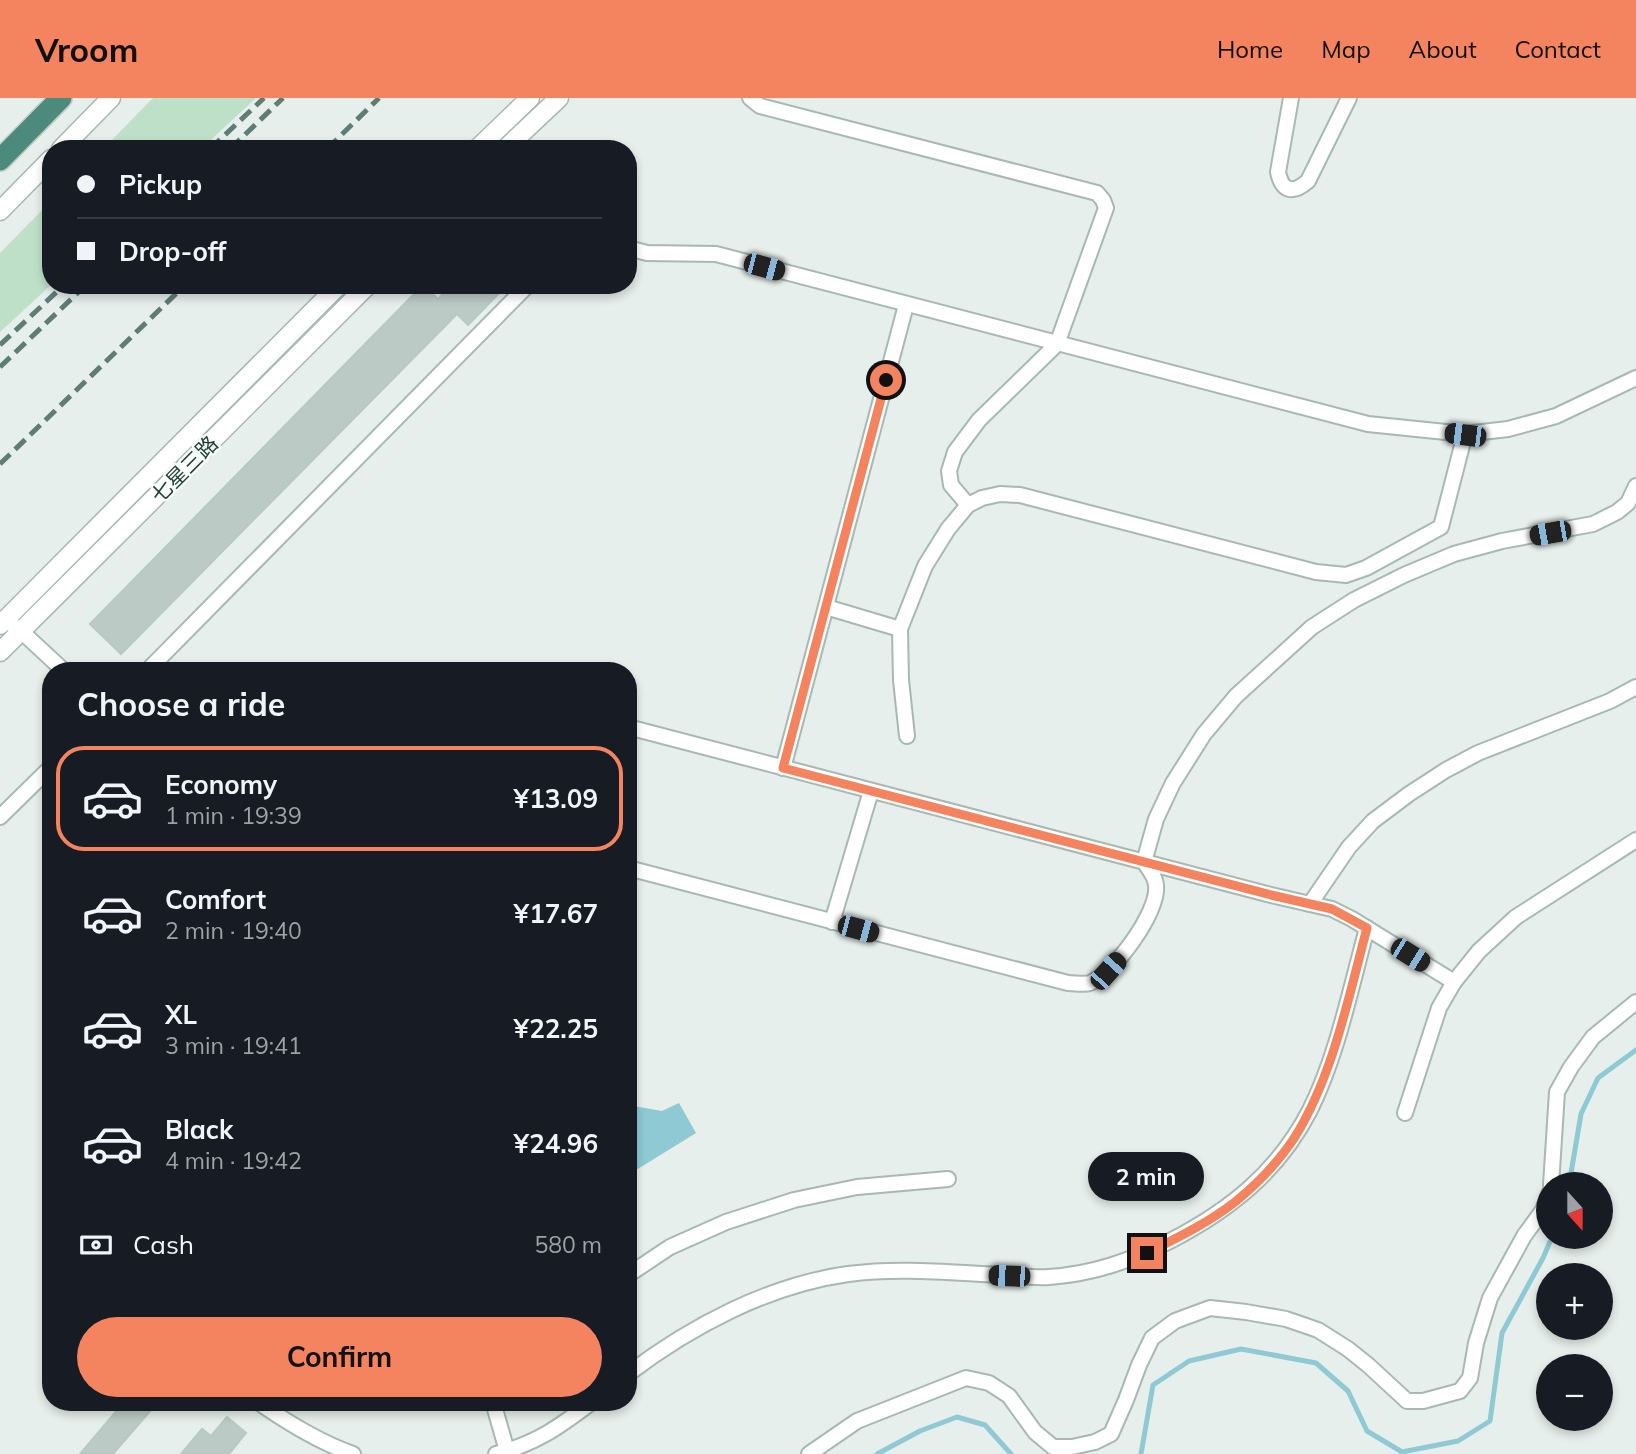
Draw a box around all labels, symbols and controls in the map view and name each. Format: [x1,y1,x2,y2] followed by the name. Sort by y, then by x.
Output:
[35,29,138,70] text: Vroom
[1217,34,1283,64] text: Home
[1321,34,1371,64] text: Map
[1409,34,1477,64] text: About
[1515,34,1601,64] text: Contact
[119,168,202,201] text: Pickup
[119,235,226,268] text: Drop-off
[741,251,788,283] car
[870,364,902,396] route start
[1443,422,1488,448] car
[145,430,223,508] street label: 七星三路
[1528,519,1573,547] car
[77,684,285,724] text: Choose a ride
[81,767,144,830] icon: car
[165,768,277,801] text: Economy
[514,782,598,815] text: ¥13.09
[165,801,302,830] text: 1 min · 19:39
[81,882,144,945] icon: car
[165,883,266,916] text: Comfort
[514,897,598,930] text: ¥17.67
[835,913,882,945] car
[165,916,302,945] text: 2 min · 19:40
[1387,935,1434,975] car
[1087,948,1130,994] car
[81,997,144,1060] icon: car
[165,998,197,1031] text: XL
[514,1012,598,1045] text: ¥22.25
[165,1031,302,1060] text: 3 min · 19:41
[81,1112,144,1175] icon: car
[165,1113,233,1146] text: Black
[514,1127,598,1160] text: ¥24.96
[165,1146,302,1175] text: 4 min · 19:42
[1089,1152,1205,1200] callout: 2 min
[1116,1162,1176,1191] text: 2 min
[1536,1172,1614,1250] north arrow
[1536,1172,1613,1431] map controls
[77,1226,115,1264] icon: cash
[133,1228,194,1261] text: Cash
[534,1230,602,1259] text: 580 m
[1131,1237,1163,1269] route end
[1536,1263,1613,1340] button: +
[988,1265,1031,1287] car
[77,1317,602,1397] button: Confirm
[1536,1354,1613,1431] button: −

